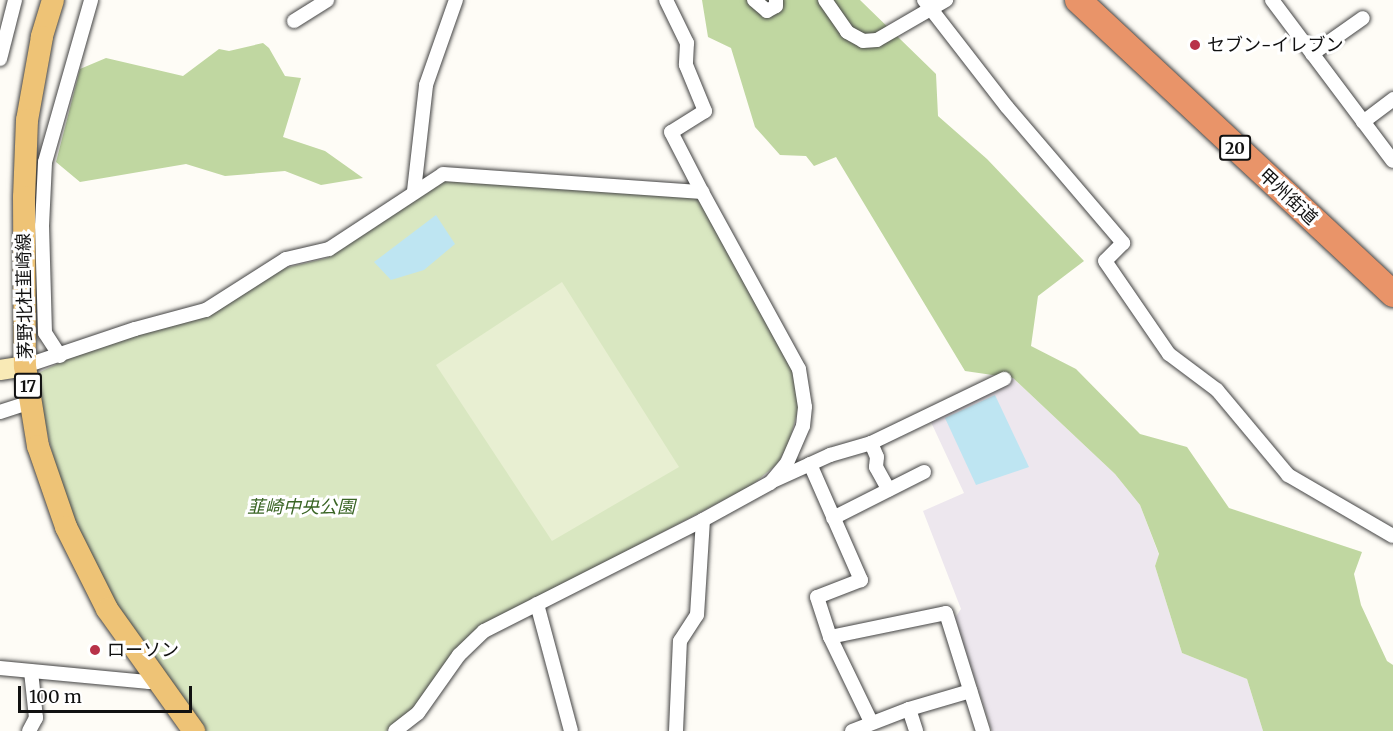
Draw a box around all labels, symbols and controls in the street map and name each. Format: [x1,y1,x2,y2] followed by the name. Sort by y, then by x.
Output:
[1207,34,1343,56] place label: セブン-イレブン
[1188,38,1202,52] marker: セブン-イレブン
[1218,135,1252,161] road number: 20
[1254,165,1322,229] street label: 甲州街道
[13,233,37,359] street label: 茅野北杜韮崎線
[13,373,43,399] road number: 17
[247,496,355,518] park label: 韮崎中央公園
[107,639,179,661] place label: ローソン
[88,643,102,657] marker: ローソン
[21,674,195,712] scale bar
[29,685,82,708] text: 100 m

